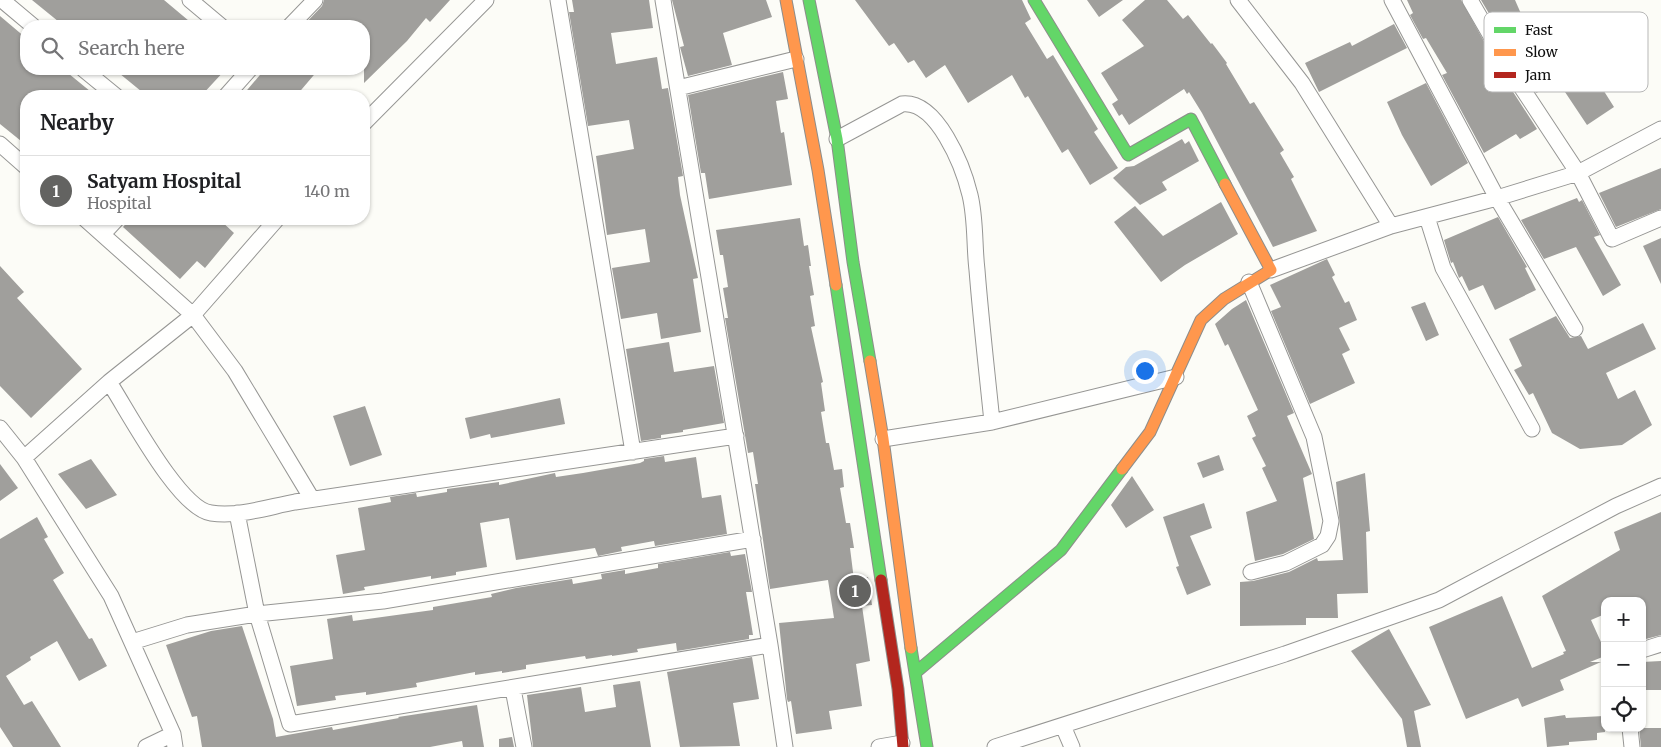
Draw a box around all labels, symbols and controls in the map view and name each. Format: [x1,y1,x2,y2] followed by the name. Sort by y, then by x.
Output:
[1484,12,1648,92] legend
[20,20,370,75] search box
[1525,21,1553,39] text: Fast
[38,34,66,62] icon: search
[78,36,185,60] text: Search here
[1525,43,1558,61] text: Slow
[1524,66,1551,84] text: Jam
[40,109,114,136] text: Nearby
[87,169,241,193] text: Satyam Hospital
[52,181,60,201] text: 1
[304,181,350,201] text: 140 m
[87,193,151,213] text: Hospital
[1132,358,1158,384] your location
[839,572,871,610] pin: 1
[1601,597,1646,732] map controls
[1601,597,1646,642] button: +
[1601,642,1646,687] button: −
[1601,687,1646,732] button: locate

